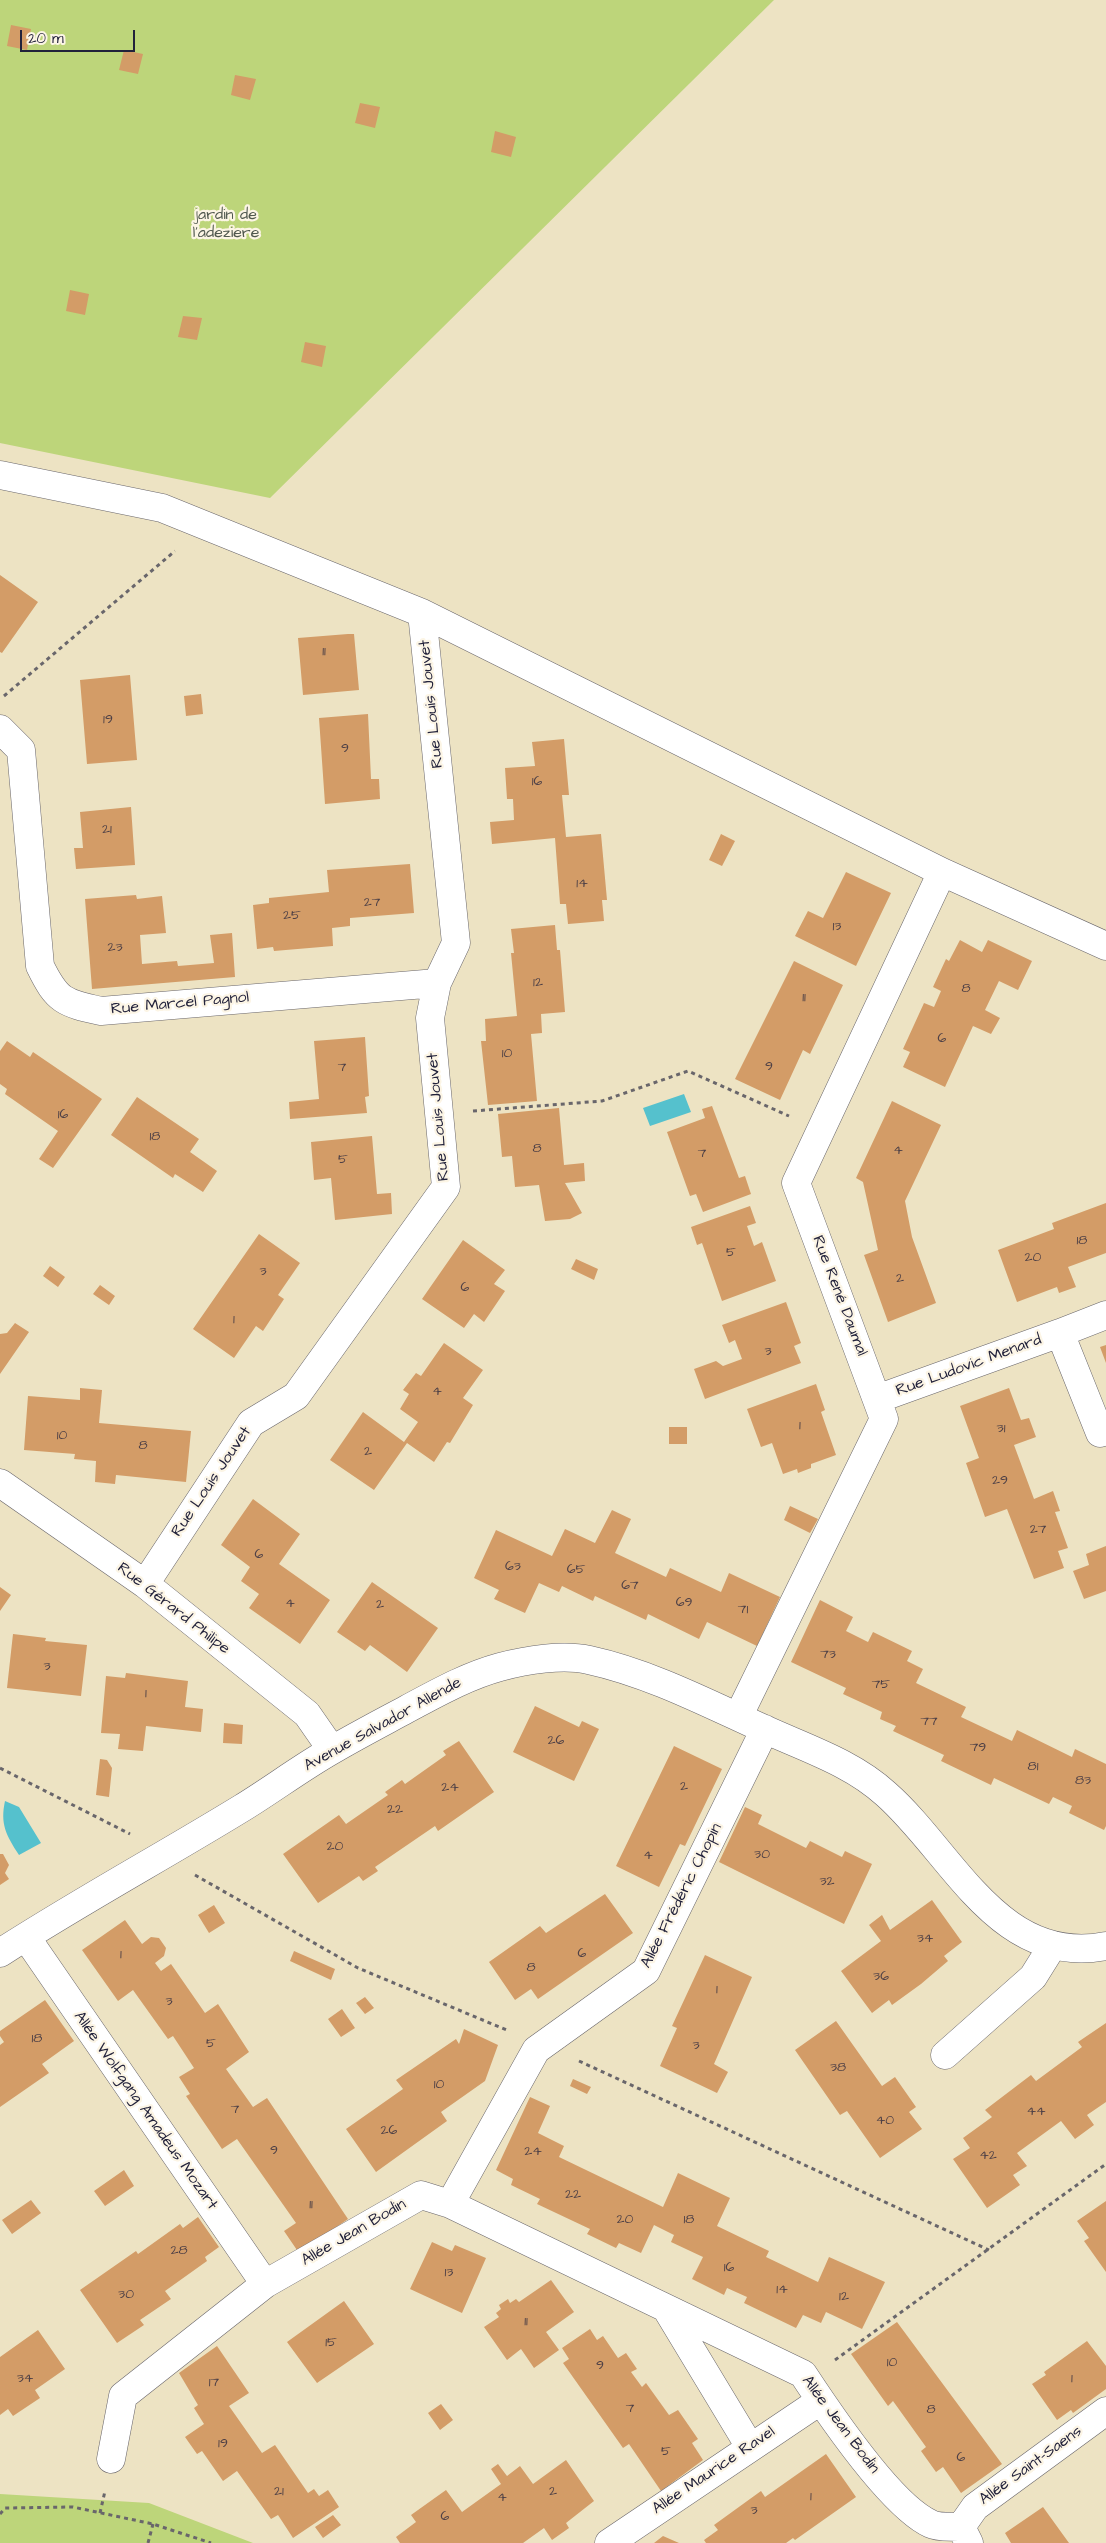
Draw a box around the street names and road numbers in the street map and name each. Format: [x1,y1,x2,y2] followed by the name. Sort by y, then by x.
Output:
[416,639,448,769] street label: Rue Louis Jouvet
[110,988,250,1020] street label: Rue Marcel Pagnol
[424,1052,454,1182] street label: Rue Louis Jouvet
[807,1233,871,1359] street label: Rue René Daumal
[894,1331,1044,1401] street label: Rue Ludovic Menard
[168,1423,256,1541] street label: Rue Louis Jouvet
[113,1559,233,1659] street label: Rue Gérard Philipe
[301,1674,465,1776] street label: Avenue Salvador Allende
[637,1820,727,1972] street label: Allée Frédéric Chopin
[69,2008,221,2214] street label: Allée Wolfgang Amadeus Mozart
[298,2195,410,2271] street label: Allée Jean Bodin
[797,2372,883,2478] street label: Allée Jean Bodin
[976,2422,1086,2510] street label: Allée Saint-Saens
[649,2423,779,2519] street label: Allée Maurice Ravel

